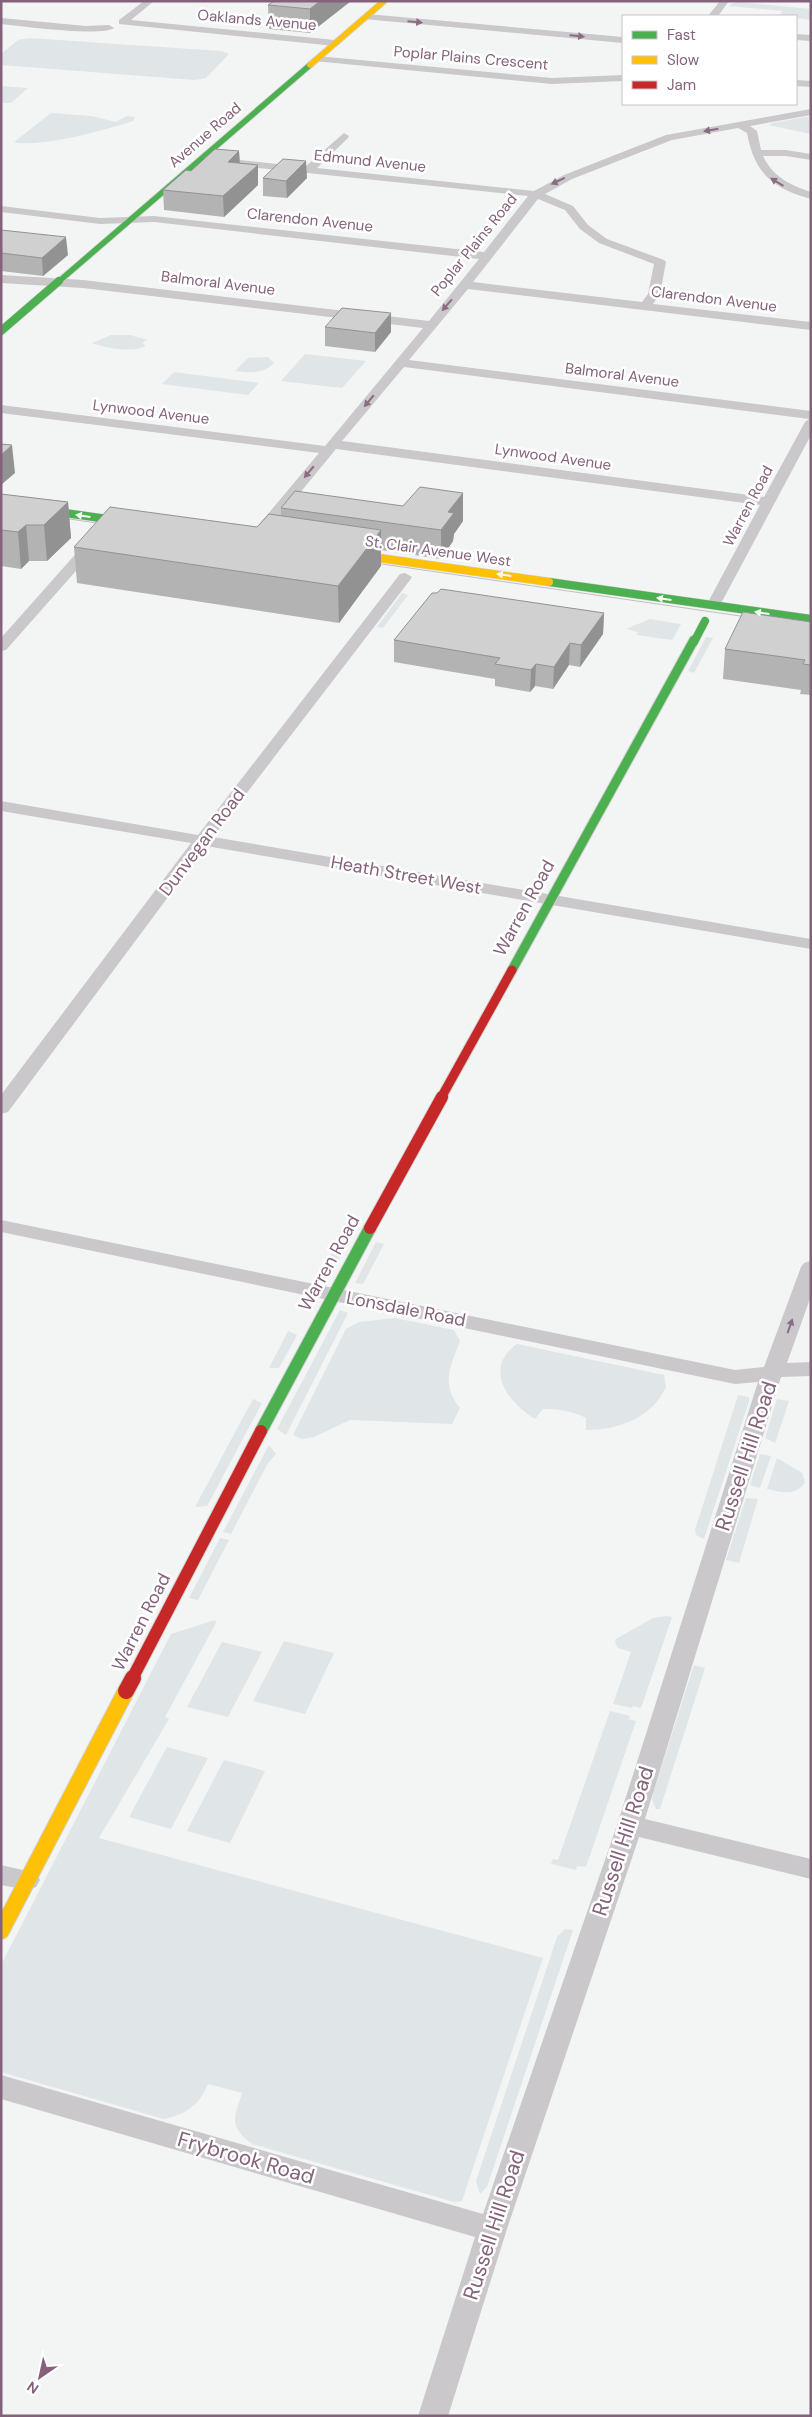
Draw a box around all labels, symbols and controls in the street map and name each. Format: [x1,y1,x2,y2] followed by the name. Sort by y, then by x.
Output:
[197,5,317,35] street label: Oaklands Avenue
[622,15,797,105] legend
[407,18,423,26] one-way arrow
[667,25,696,45] text: Fast
[569,32,585,40] one-way arrow
[393,41,549,75] street label: Poplar Plains Crescent
[667,50,700,70] text: Slow
[667,75,696,95] text: Jam
[165,98,245,172] street label: Avenue Road
[703,126,719,134] one-way arrow
[313,145,427,177] street label: Edmund Avenue
[551,177,565,185] one-way arrow
[771,177,784,186] one-way arrow
[426,190,522,300] street label: Poplar Plains Road
[246,203,374,237] street label: Clarendon Avenue
[160,266,276,300] street label: Balmoral Avenue
[650,281,778,317] street label: Clarendon Avenue
[442,298,453,311] one-way arrow
[564,358,680,392] street label: Balmoral Avenue
[363,394,375,406] one-way arrow
[92,395,210,429] street label: Lynwood Avenue
[494,439,612,475] street label: Lynwood Avenue
[718,462,778,550] street label: Warren Road
[304,466,315,478] one-way arrow
[74,511,90,519] one-way arrow
[364,531,512,571] street label: St. Clair Avenue West
[495,571,511,579] one-way arrow
[656,594,672,602] one-way arrow
[754,609,770,617] one-way arrow
[154,783,250,901] street label: Dunvegan Road
[329,850,483,900] street label: Heath Street West
[488,856,560,960] street label: Warren Road
[293,1211,365,1315] street label: Warren Road
[344,1286,468,1332] street label: Lonsdale Road
[787,1318,794,1333] one-way arrow
[709,1378,783,1534] street label: Russell Hill Road
[106,1569,176,1675] street label: Warren Road
[586,1763,660,1919] street label: Russell Hill Road
[174,2125,318,2191] street label: Frybrook Road
[457,2147,531,2303] street label: Russell Hill Road
[15,2352,65,2402] north arrow
[23,2377,42,2398] text: N

